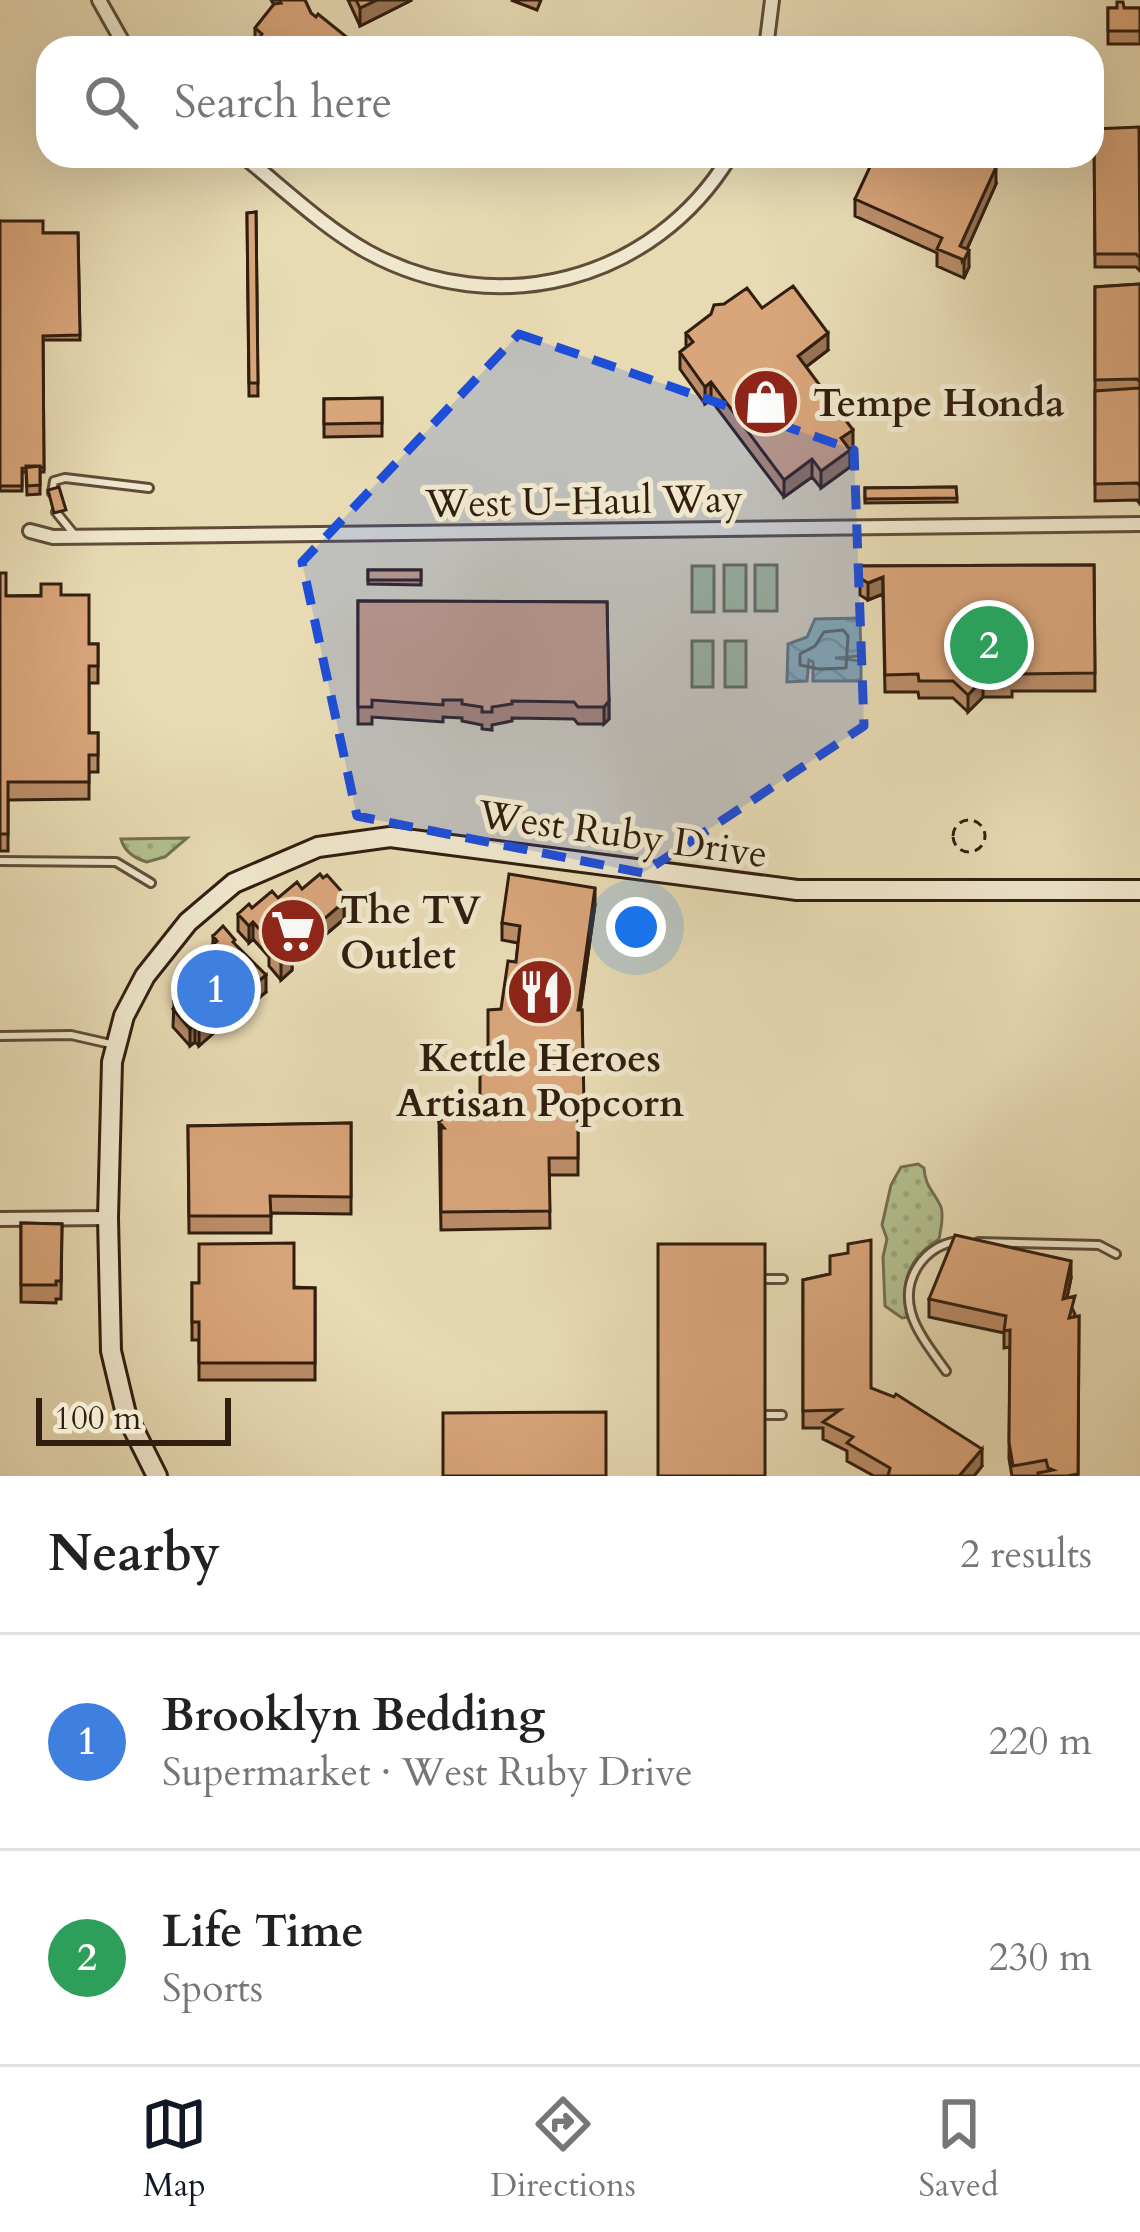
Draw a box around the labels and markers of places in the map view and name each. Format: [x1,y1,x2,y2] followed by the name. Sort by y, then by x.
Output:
[731,367,801,437] shop icon: Tempe Honda
[813,377,1065,430] place label: Tempe Honda
[950,600,1028,690] pin: 2
[340,884,481,982] place label: The TV Outlet
[258,896,328,966] supermarket icon: The TV Outlet
[177,944,255,1034] pin: 1
[505,957,575,1027] restaurant icon: Kettle Heroes Artisan Popcorn
[396,1032,684,1130] place label: Kettle Heroes Artisan Popcorn

